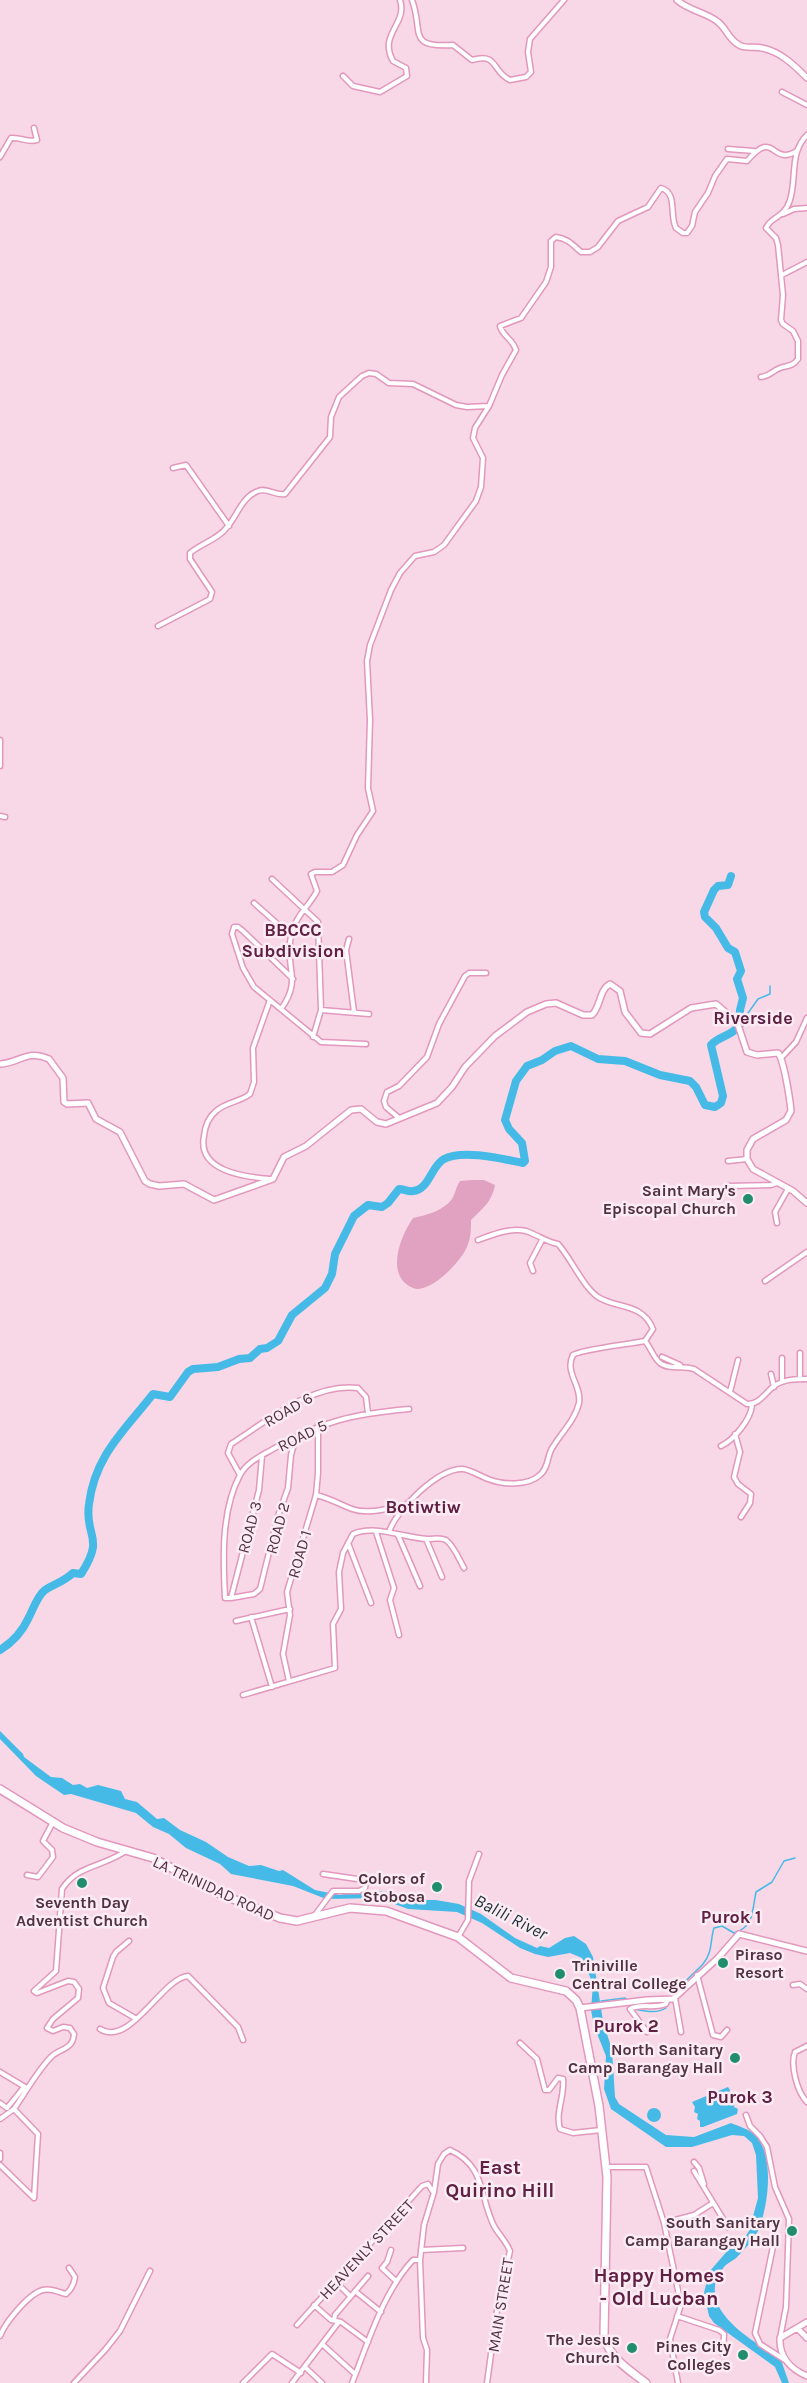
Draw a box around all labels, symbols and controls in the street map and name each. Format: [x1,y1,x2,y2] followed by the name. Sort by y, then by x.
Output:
[242,919,344,962] district label: BBCCC Subdivision
[713,1007,793,1029] district label: Riverside
[603,1181,736,1218] place label: Saint Mary's Episcopal Church
[741,1192,755,1206] marker: Saint Mary's Episcopal Church
[261,1388,316,1431] street label: ROAD 6
[274,1415,330,1456] street label: ROAD 5
[385,1496,461,1518] district label: Botiwtiw
[233,1499,266,1555] street label: ROAD 3
[261,1500,294,1556] street label: ROAD 2
[284,1528,315,1580] street label: ROAD 1
[150,1852,278,1925] street label: LA TRINIDAD ROAD
[358,1869,425,1906] place label: Colors of Stobosa
[75,1876,89,1890] marker: Seventh Day Adventist Church
[430,1880,444,1894] marker: Colors of Stobosa
[471,1889,552,1945] water label: Balili River
[16,1893,148,1930] place label: Seventh Day Adventist Church
[701,1906,761,1928] district label: Purok 1
[735,1945,784,1982] place label: Piraso Resort
[572,1956,687,1993] place label: Triniville Central College
[716,1956,730,1970] marker: Piraso Resort
[553,1967,567,1981] marker: Triniville Central College
[593,2015,659,2037] district label: Purok 2
[568,2040,723,2077] place label: North Sanitary Camp Barangay Hall
[728,2051,742,2065] marker: North Sanitary Camp Barangay Hall
[707,2086,773,2108] district label: Purok 3
[446,2156,554,2202] district label: East Quirino Hill
[315,2195,418,2303] street label: HEAVENLY STREET
[625,2213,780,2250] place label: South Sanitary Camp Barangay Hall
[785,2224,799,2238] marker: South Sanitary Camp Barangay Hall
[484,2256,517,2354] street label: MAIN STREET
[594,2264,724,2310] district label: Happy Homes - Old Lucban
[547,2330,620,2367] place label: The Jesus Church
[656,2337,731,2374] place label: Pines City Colleges
[625,2341,639,2355] marker: The Jesus Church
[736,2348,750,2362] marker: Pines City Colleges

